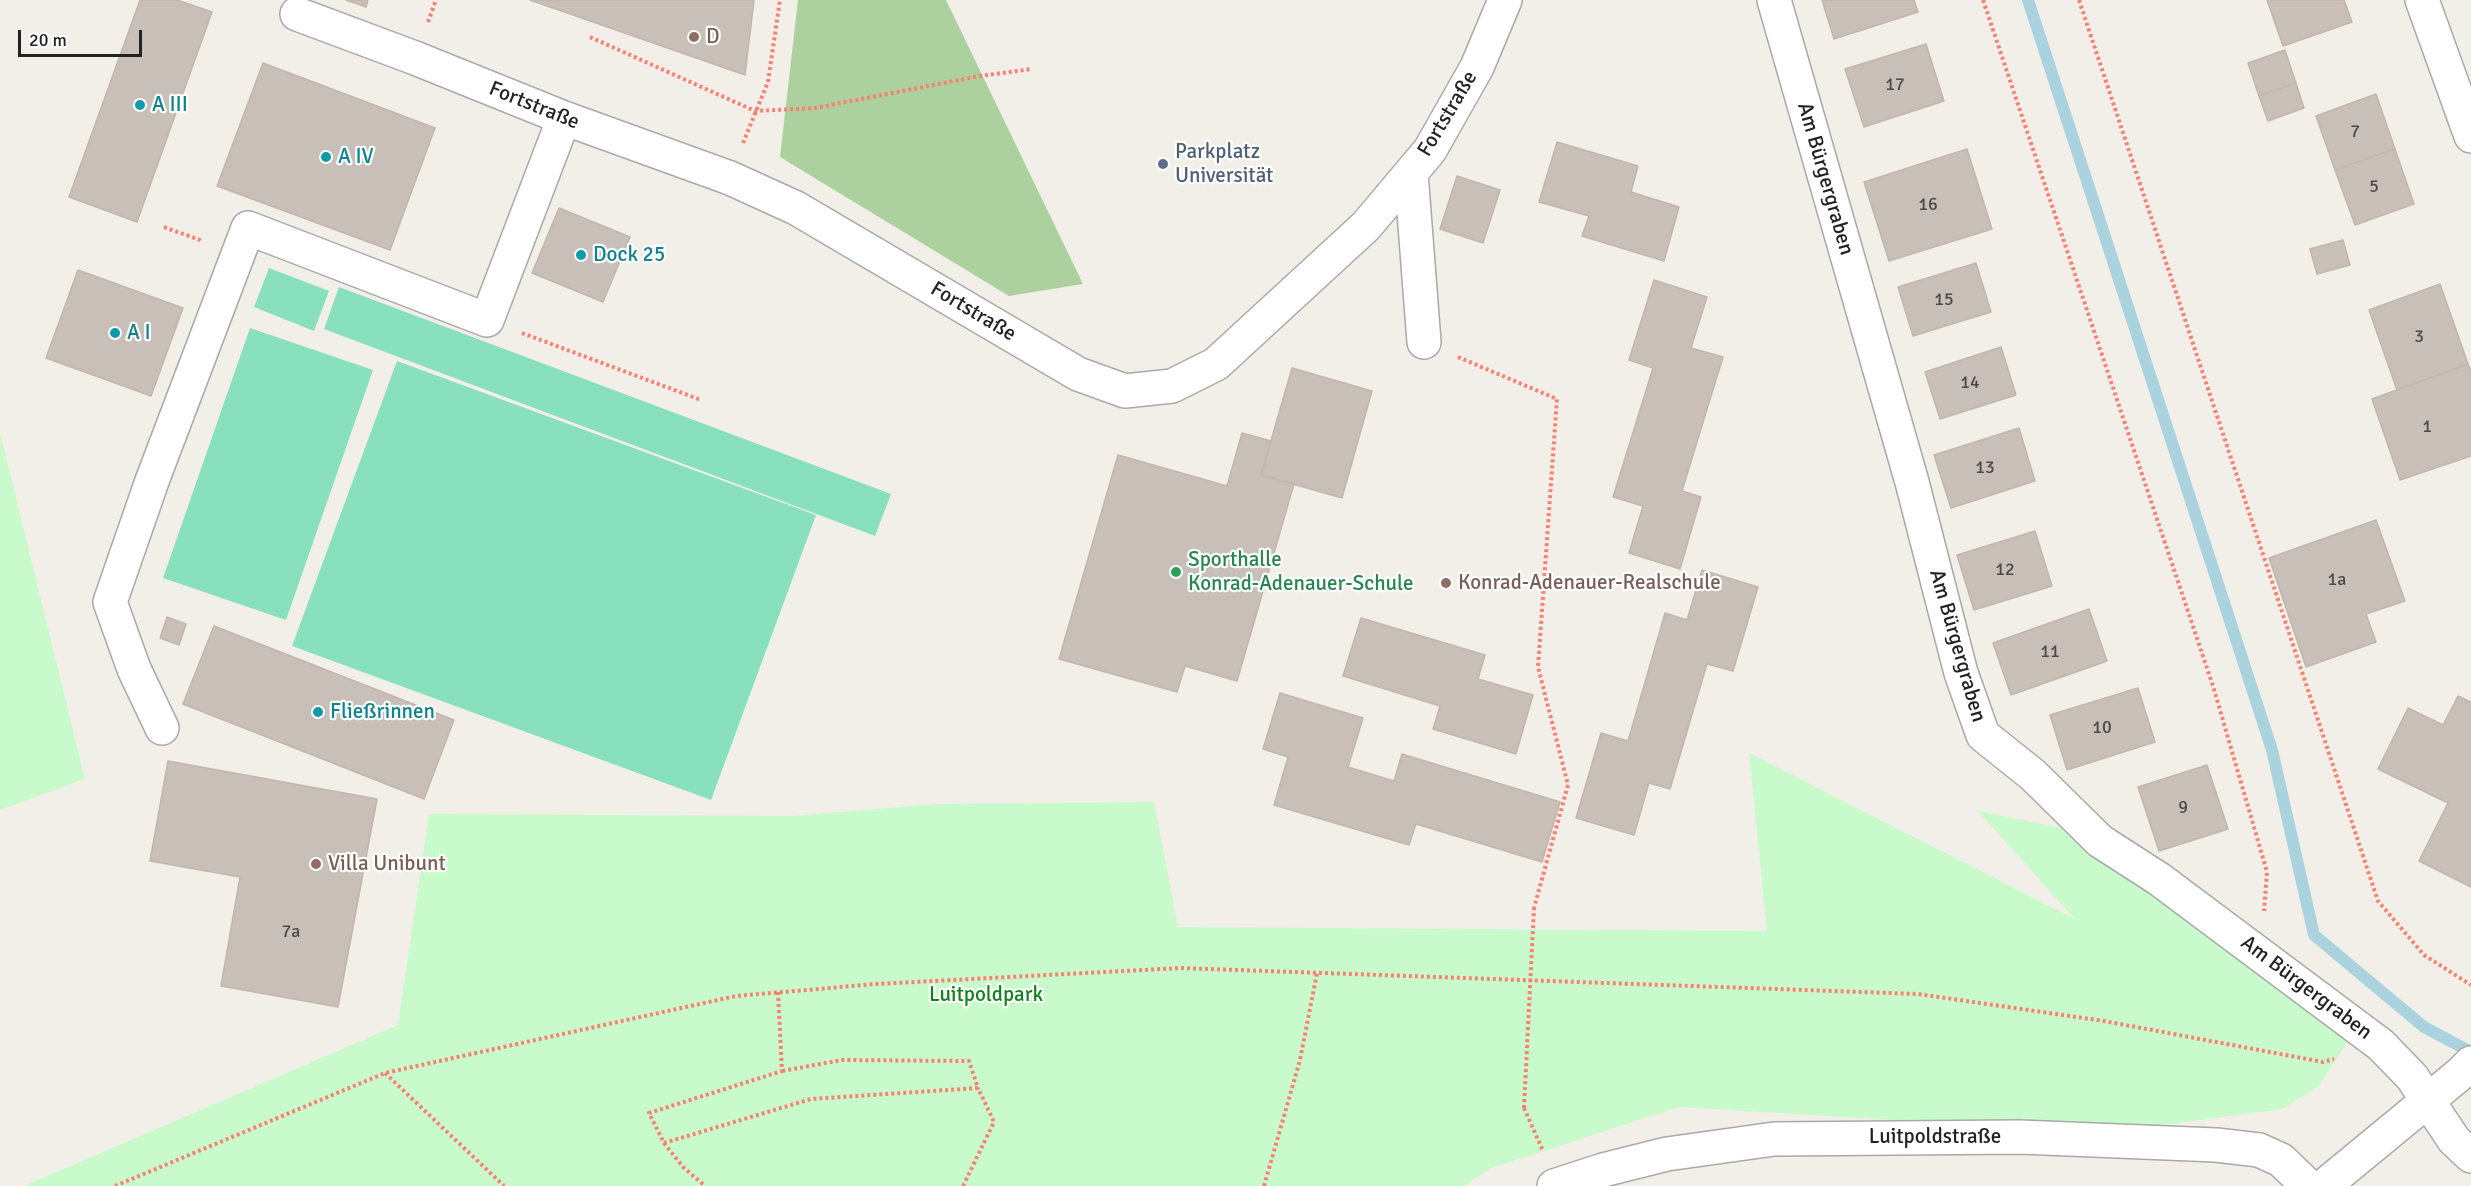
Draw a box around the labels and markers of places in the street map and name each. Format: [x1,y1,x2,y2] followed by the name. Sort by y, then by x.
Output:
[706,24,720,50] place label: D
[687,30,701,44] marker: D
[152,92,188,118] place label: A III
[133,98,147,112] marker: A III
[1175,139,1273,189] place label: Parkplatz Universität
[338,144,374,170] place label: A IV
[319,150,333,164] marker: A IV
[1156,157,1170,171] marker: Parkplatz Universität
[593,242,665,268] place label: Dock 25
[574,248,588,262] marker: Dock 25
[127,320,151,346] place label: A I
[108,326,122,340] marker: A I
[1188,547,1414,597] place label: Sporthalle Konrad-Adenauer-Schule
[1169,565,1183,579] marker: Sporthalle Konrad-Adenauer-Schule
[1458,570,1721,596] place label: Konrad-Adenauer-Realschule
[1439,576,1453,590] marker: Konrad-Adenauer-Realschule
[330,699,435,725] place label: Fließrinnen
[311,705,325,719] marker: Fließrinnen
[328,851,446,877] place label: Villa Unibunt
[309,857,323,871] marker: Villa Unibunt

